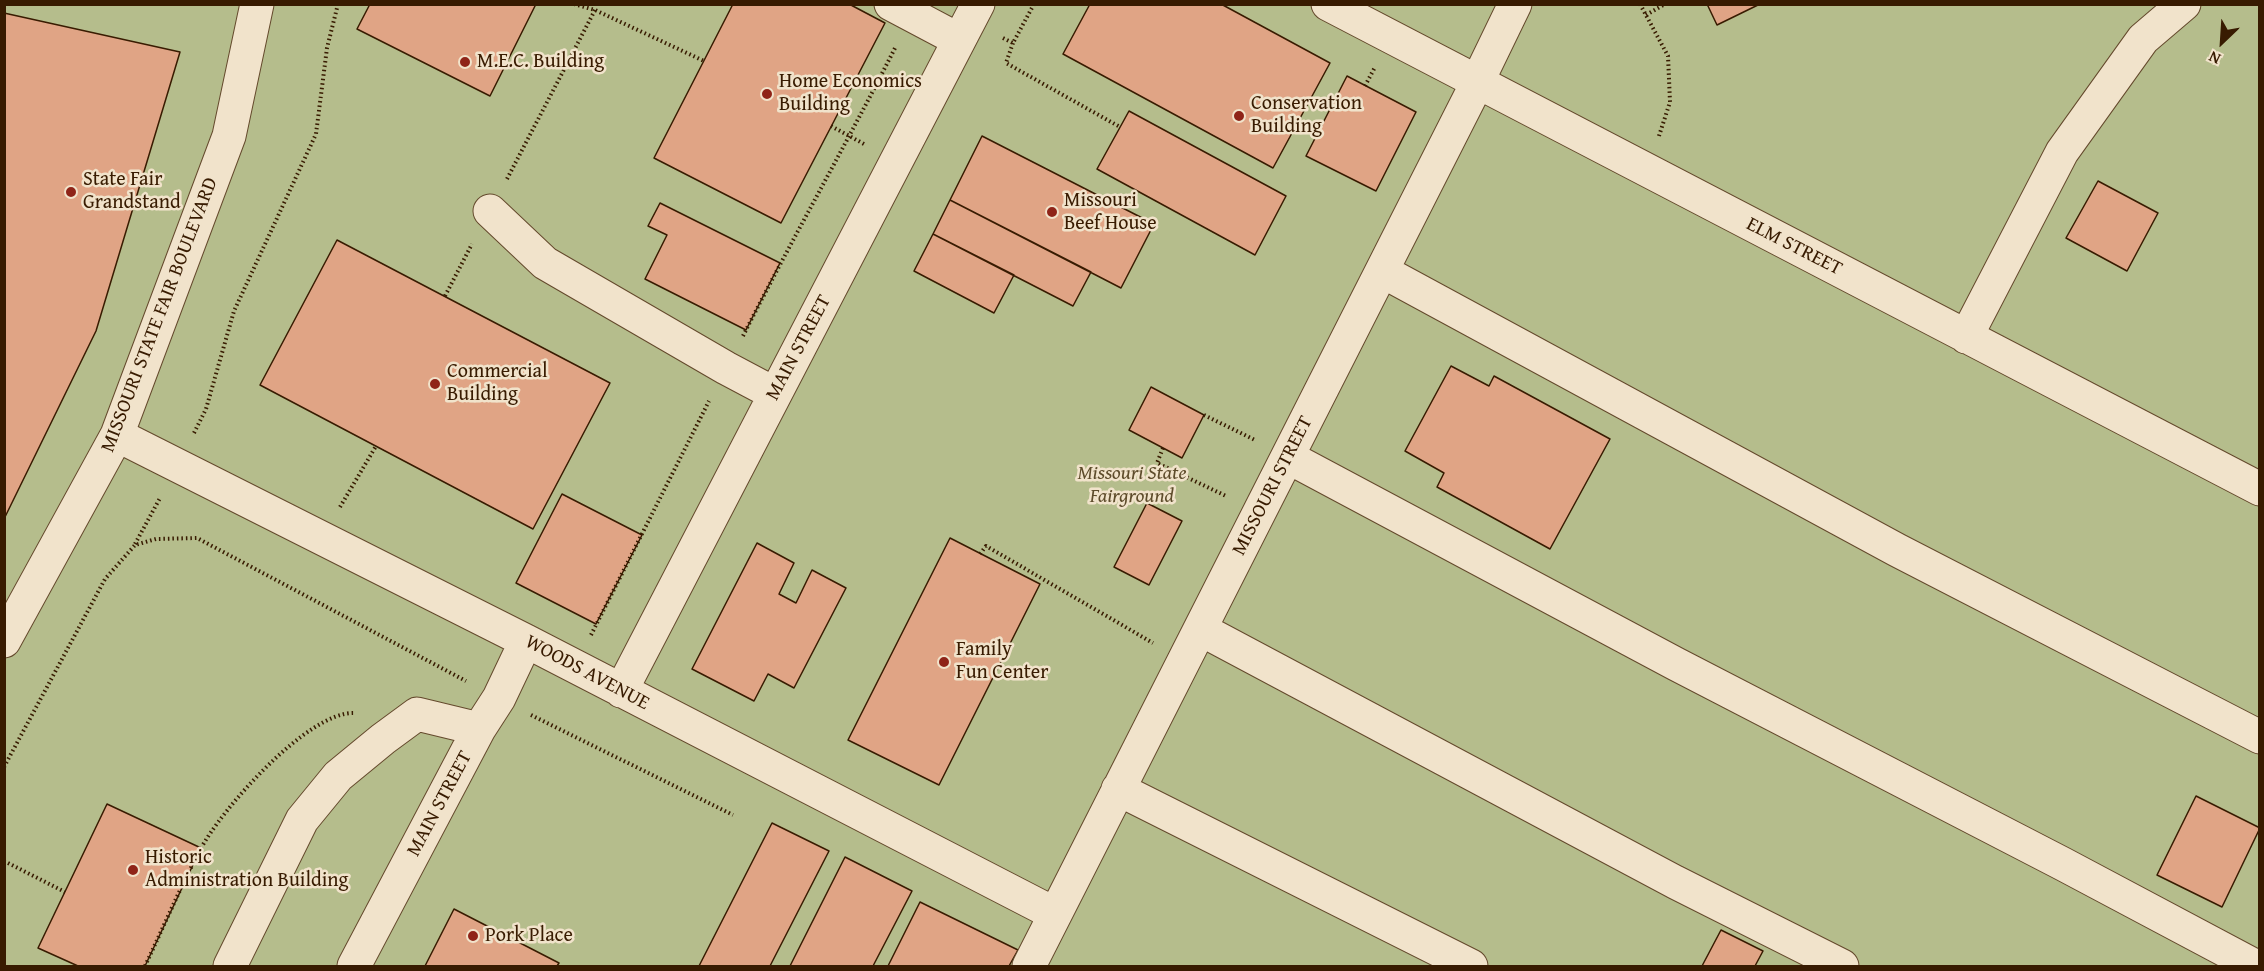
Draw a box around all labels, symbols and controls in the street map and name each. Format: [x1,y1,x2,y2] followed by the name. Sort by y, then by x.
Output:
[2192,12,2252,72] north arrow
[2204,45,2224,71] text: N
[477,50,604,74] place label: M.E.C. Building
[458,55,472,69] marker: M.E.C. Building
[779,70,922,117] place label: Home Economics Building
[760,87,774,101] marker: Home Economics Building
[1251,92,1362,139] place label: Conservation Building
[1232,109,1246,123] marker: Conservation Building
[83,168,181,215] place label: State Fair Grandstand
[96,174,224,456] street label: MISSOURI STATE FAIR BOULEVARD
[64,185,78,199] marker: State Fair Grandstand
[1064,189,1157,236] place label: Missouri Beef House
[1045,205,1059,219] marker: Missouri Beef House
[1742,213,1846,281] street label: ELM STREET
[761,291,837,405] street label: MAIN STREET
[447,360,548,407] place label: Commercial Building
[428,377,442,391] marker: Commercial Building
[1227,412,1319,560] street label: MISSOURI STREET
[1078,462,1186,509] park label: Missouri State Fairground
[521,630,653,716] street label: WOODS AVENUE
[956,638,1048,685] place label: Family Fun Center
[937,655,951,669] marker: Family Fun Center
[402,747,478,861] street label: MAIN STREET
[145,846,348,893] place label: Historic Administration Building
[126,863,140,877] marker: Historic Administration Building
[485,924,573,948] place label: Pork Place
[466,929,480,943] marker: Pork Place

